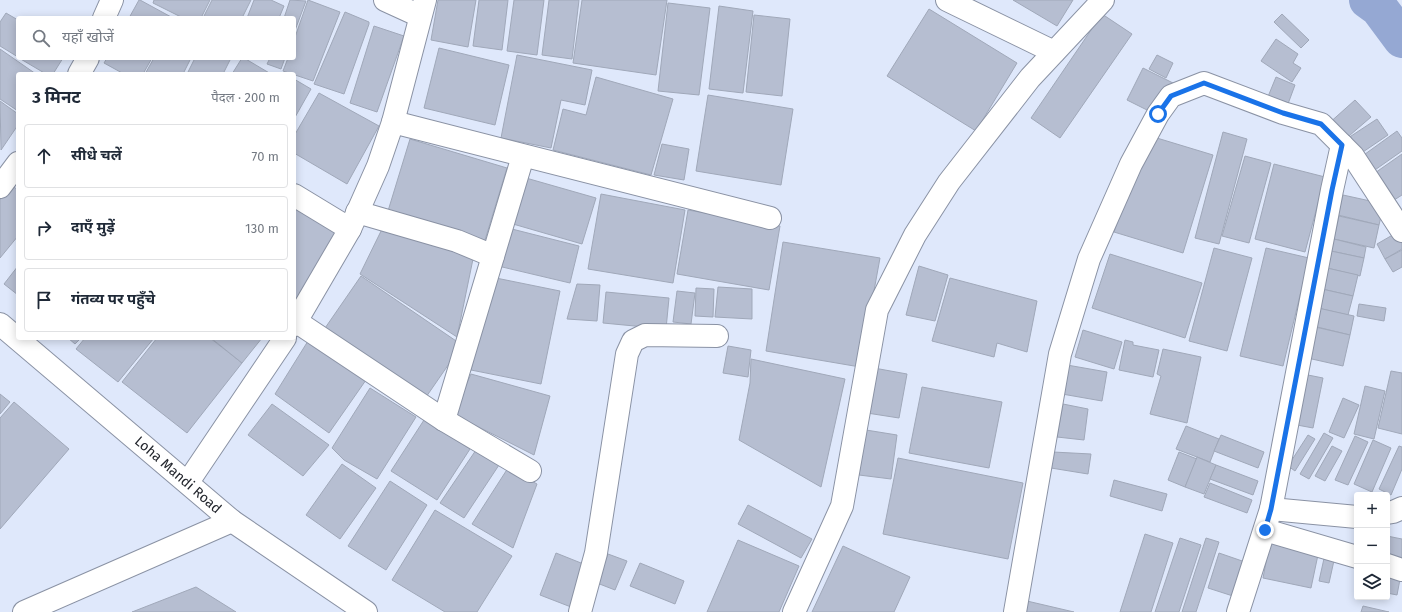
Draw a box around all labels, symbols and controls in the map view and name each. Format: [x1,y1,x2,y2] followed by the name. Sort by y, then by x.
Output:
[16,16,296,60] search box
[30,27,52,49] icon: search
[62,28,114,46] text: यहाँ खोजें
[32,87,81,108] text: 3 मिनट
[211,90,280,105] text: पैदल · 200 m
[1149,105,1167,123] route start
[33,145,55,167] icon: ahead
[71,146,122,164] text: सीधे चलें
[252,149,279,164] text: 70 m
[33,217,55,239] icon: right
[71,218,115,236] text: दाएँ मुड़ें
[245,221,279,236] text: 130 m
[33,289,55,311] icon: arrive
[71,290,155,308] text: गंतव्य पर पहुँचे
[131,433,225,517] street label: Loha Mandi Road
[1354,492,1390,600] map controls
[1354,492,1390,528] button: +
[1256,521,1274,539] route end
[1354,528,1390,564] button: −
[1354,564,1390,600] button: layers

